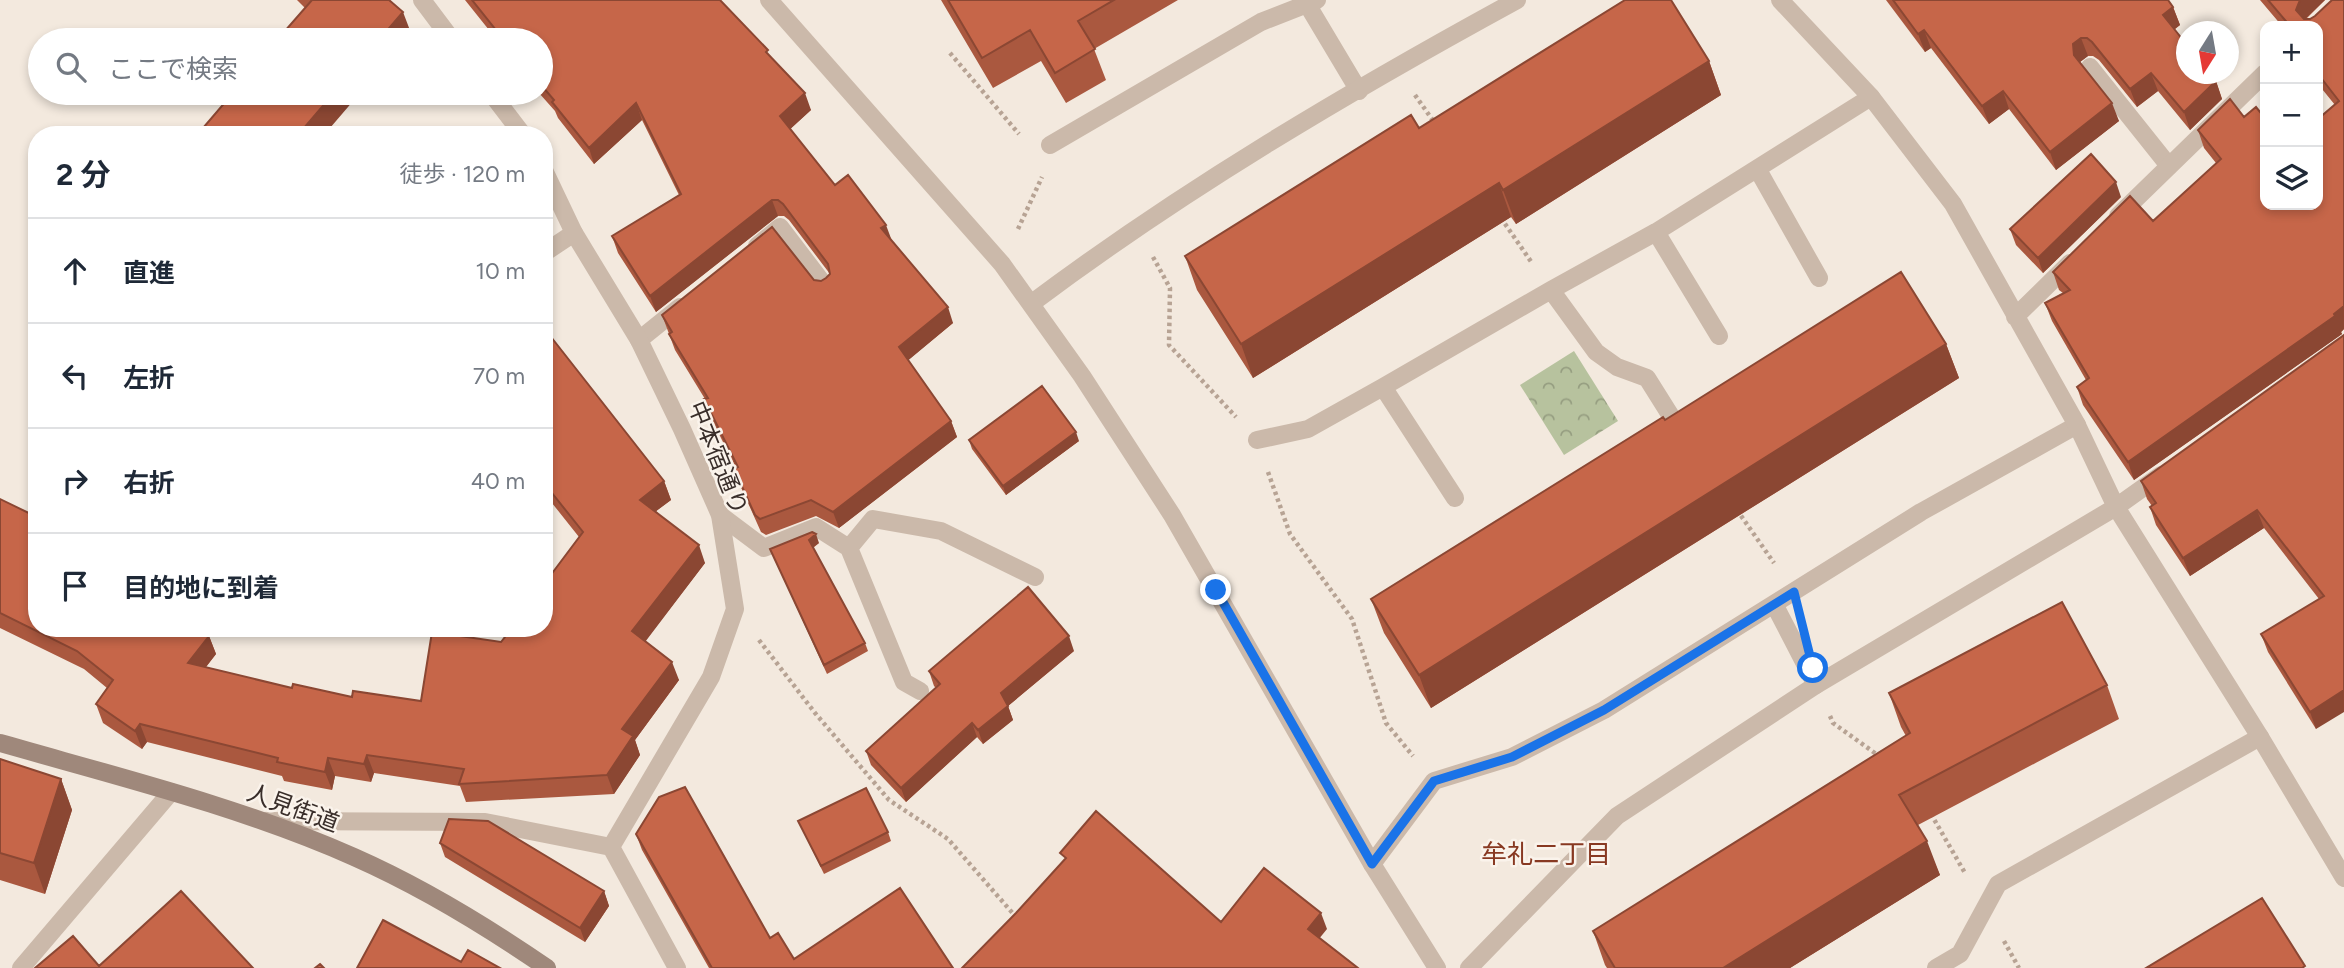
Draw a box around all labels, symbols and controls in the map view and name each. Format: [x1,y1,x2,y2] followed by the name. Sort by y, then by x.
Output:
[2176,21,2239,84] north arrow
[2260,21,2323,210] map controls
[2260,21,2323,84] button: +
[28,28,553,105] search box
[52,48,90,86] icon: search
[108,53,238,85] text: ここで検索
[2260,84,2323,147] button: −
[2260,147,2323,210] button: layers
[56,156,111,193] text: 2 分
[399,160,525,188] text: 徒歩 · 120 m
[56,252,94,290] icon: ahead
[123,257,175,289] text: 直進
[476,257,525,285] text: 10 m
[56,357,94,395] icon: left
[123,362,175,394] text: 左折
[473,362,525,390] text: 70 m
[683,397,754,519] street label: 中本宿通り
[56,462,94,500] icon: right
[123,467,175,499] text: 右折
[471,467,525,495] text: 40 m
[56,567,94,605] icon: arrive
[123,572,279,604] text: 目的地に到着
[1200,574,1231,605] route end
[1797,652,1828,683] route start
[243,777,343,838] street label: 人見街道
[1481,838,1611,870] district label: 牟礼二丁目

